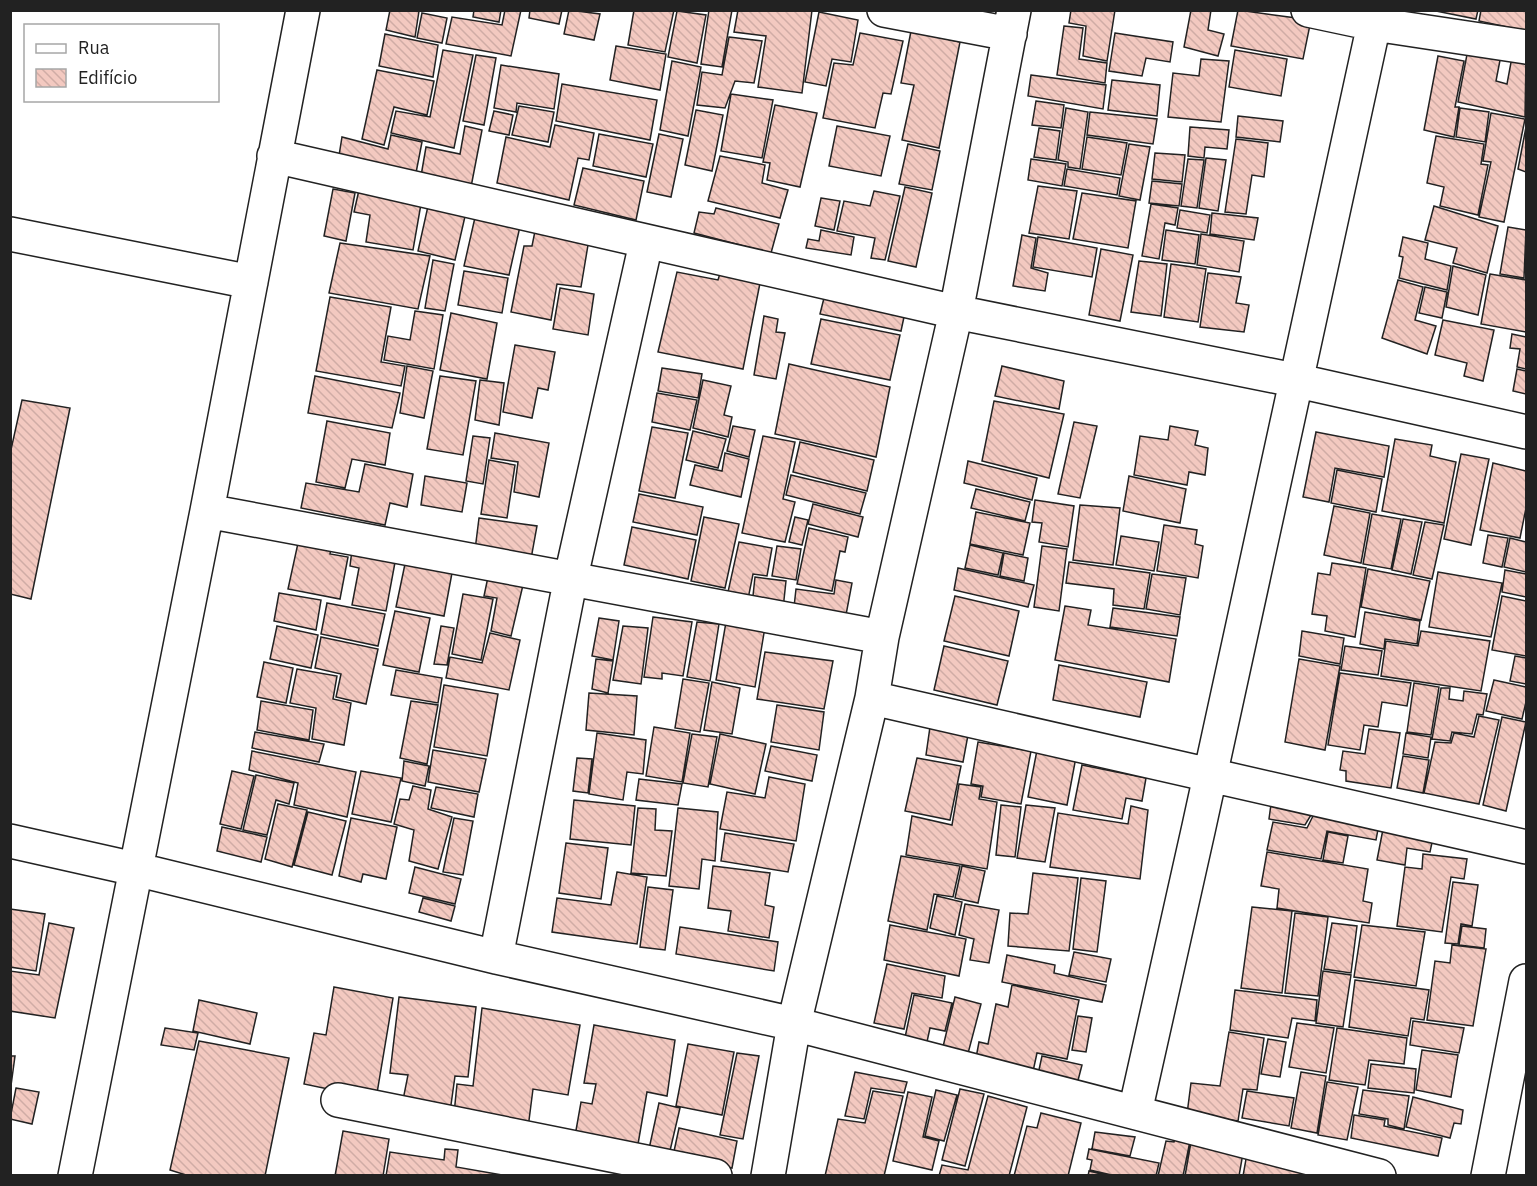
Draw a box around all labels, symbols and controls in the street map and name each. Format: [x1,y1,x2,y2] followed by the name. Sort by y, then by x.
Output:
[24,24,219,102] legend
[78,36,110,59] text: Rua
[78,66,137,89] text: Edifício

